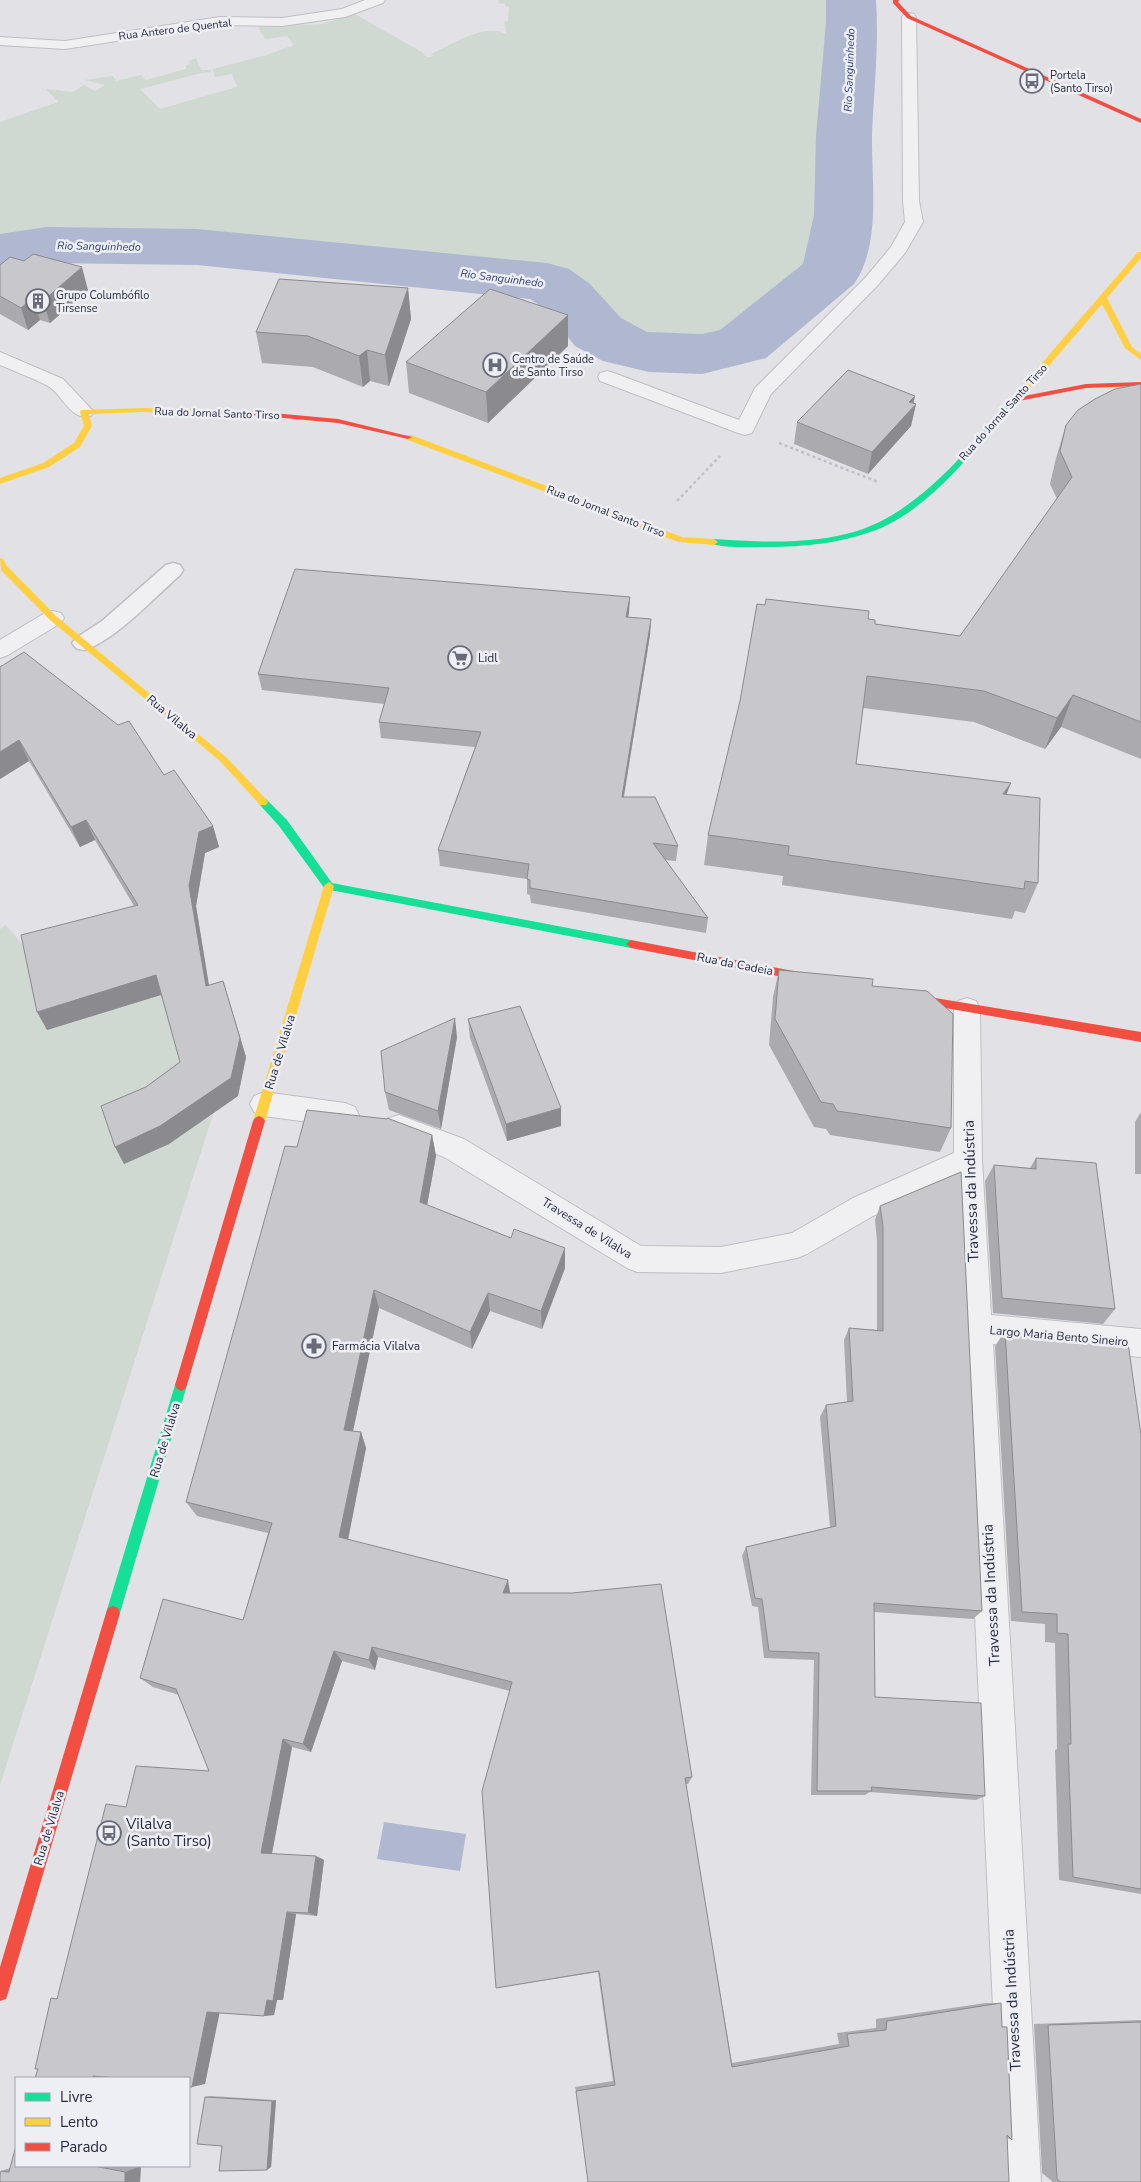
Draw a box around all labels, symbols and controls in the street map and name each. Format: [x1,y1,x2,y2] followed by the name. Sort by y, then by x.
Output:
[118,15,233,44] street label: Rua Antero de Quental
[841,28,858,112] water label: Rio Sanguinhedo
[1019,68,1045,94] bus stop icon: Portela (Santo Tirso)
[1050,68,1113,96] place label: Portela (Santo Tirso)
[57,238,141,255] water label: Rio Sanguinhedo
[459,266,544,291] water label: Rio Sanguinhedo
[25,288,51,314] building icon: Grupo Columbófilo Tirsense
[56,288,149,316] place label: Grupo Columbófilo Tirsense
[482,352,508,378] hospital icon: Centro de Saúde de Santo Tirso
[512,352,594,380] place label: Centro de Saúde de Santo Tirso
[956,361,1051,464] street label: Rua do Jornal Santo Tirso
[154,404,280,423] street label: Rua do Jornal Santo Tirso
[545,482,667,541] street label: Rua do Jornal Santo Tirso
[447,645,473,671] supermarket icon: Lidl
[478,650,498,666] place label: Lidl
[143,691,201,743] street label: Rua Vilalva
[695,949,775,979] street label: Rua da Cadeia
[261,1013,299,1091] street label: Rua de Vilalva
[959,1120,983,1262] street label: Travessa da Indústria
[539,1194,635,1262] street label: Travessa de Vilalva
[989,1322,1129,1350] street label: Largo Maria Bento Sineiro
[301,1333,327,1359] pharmacy icon: Farmácia Vilalva
[332,1338,420,1354] place label: Farmácia Vilalva
[146,1401,184,1479] street label: Rua de Vilalva
[977,1523,1005,1667] street label: Travessa da Indústria
[30,1789,68,1867] street label: Rua de Vilalva
[125,1814,212,1851] place label: Vilalva (Santo Tirso)
[96,1820,122,1846] bus stop icon: Vilalva (Santo Tirso)
[998,1928,1026,2072] street label: Travessa da Indústria
[15,2077,190,2167] legend
[60,2087,93,2107] text: Livre
[60,2112,98,2132] text: Lento
[60,2137,107,2157] text: Parado

